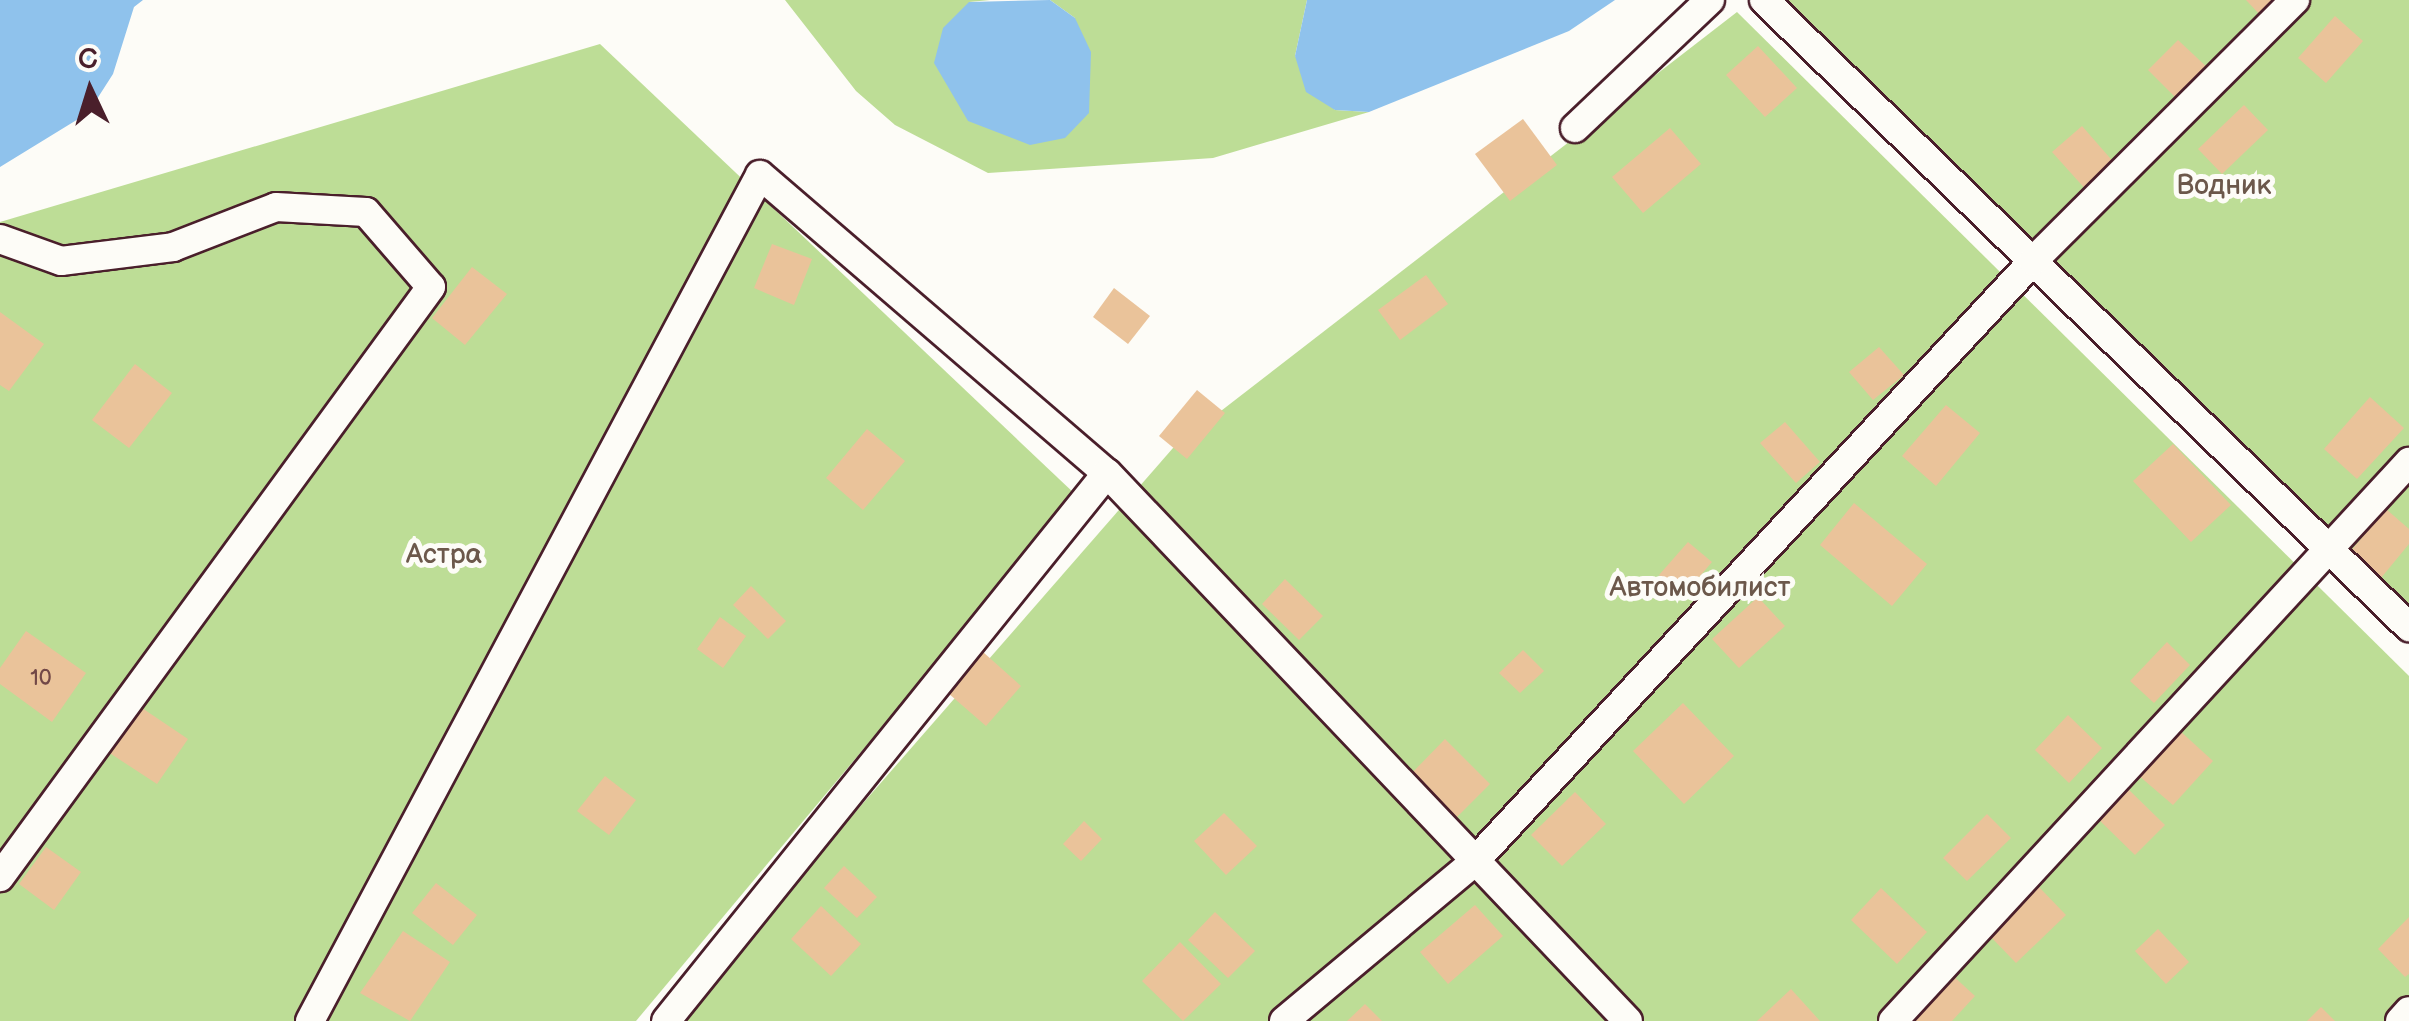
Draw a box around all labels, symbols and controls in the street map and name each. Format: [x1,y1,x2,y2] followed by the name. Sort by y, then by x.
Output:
[40,40,140,140] north arrow
[77,42,99,77] text: С
[2176,169,2272,203] park label: Водник
[406,538,482,572] park label: Астра
[1609,571,1791,605] park label: Автомобилист
[30,666,52,692] house number: 10

